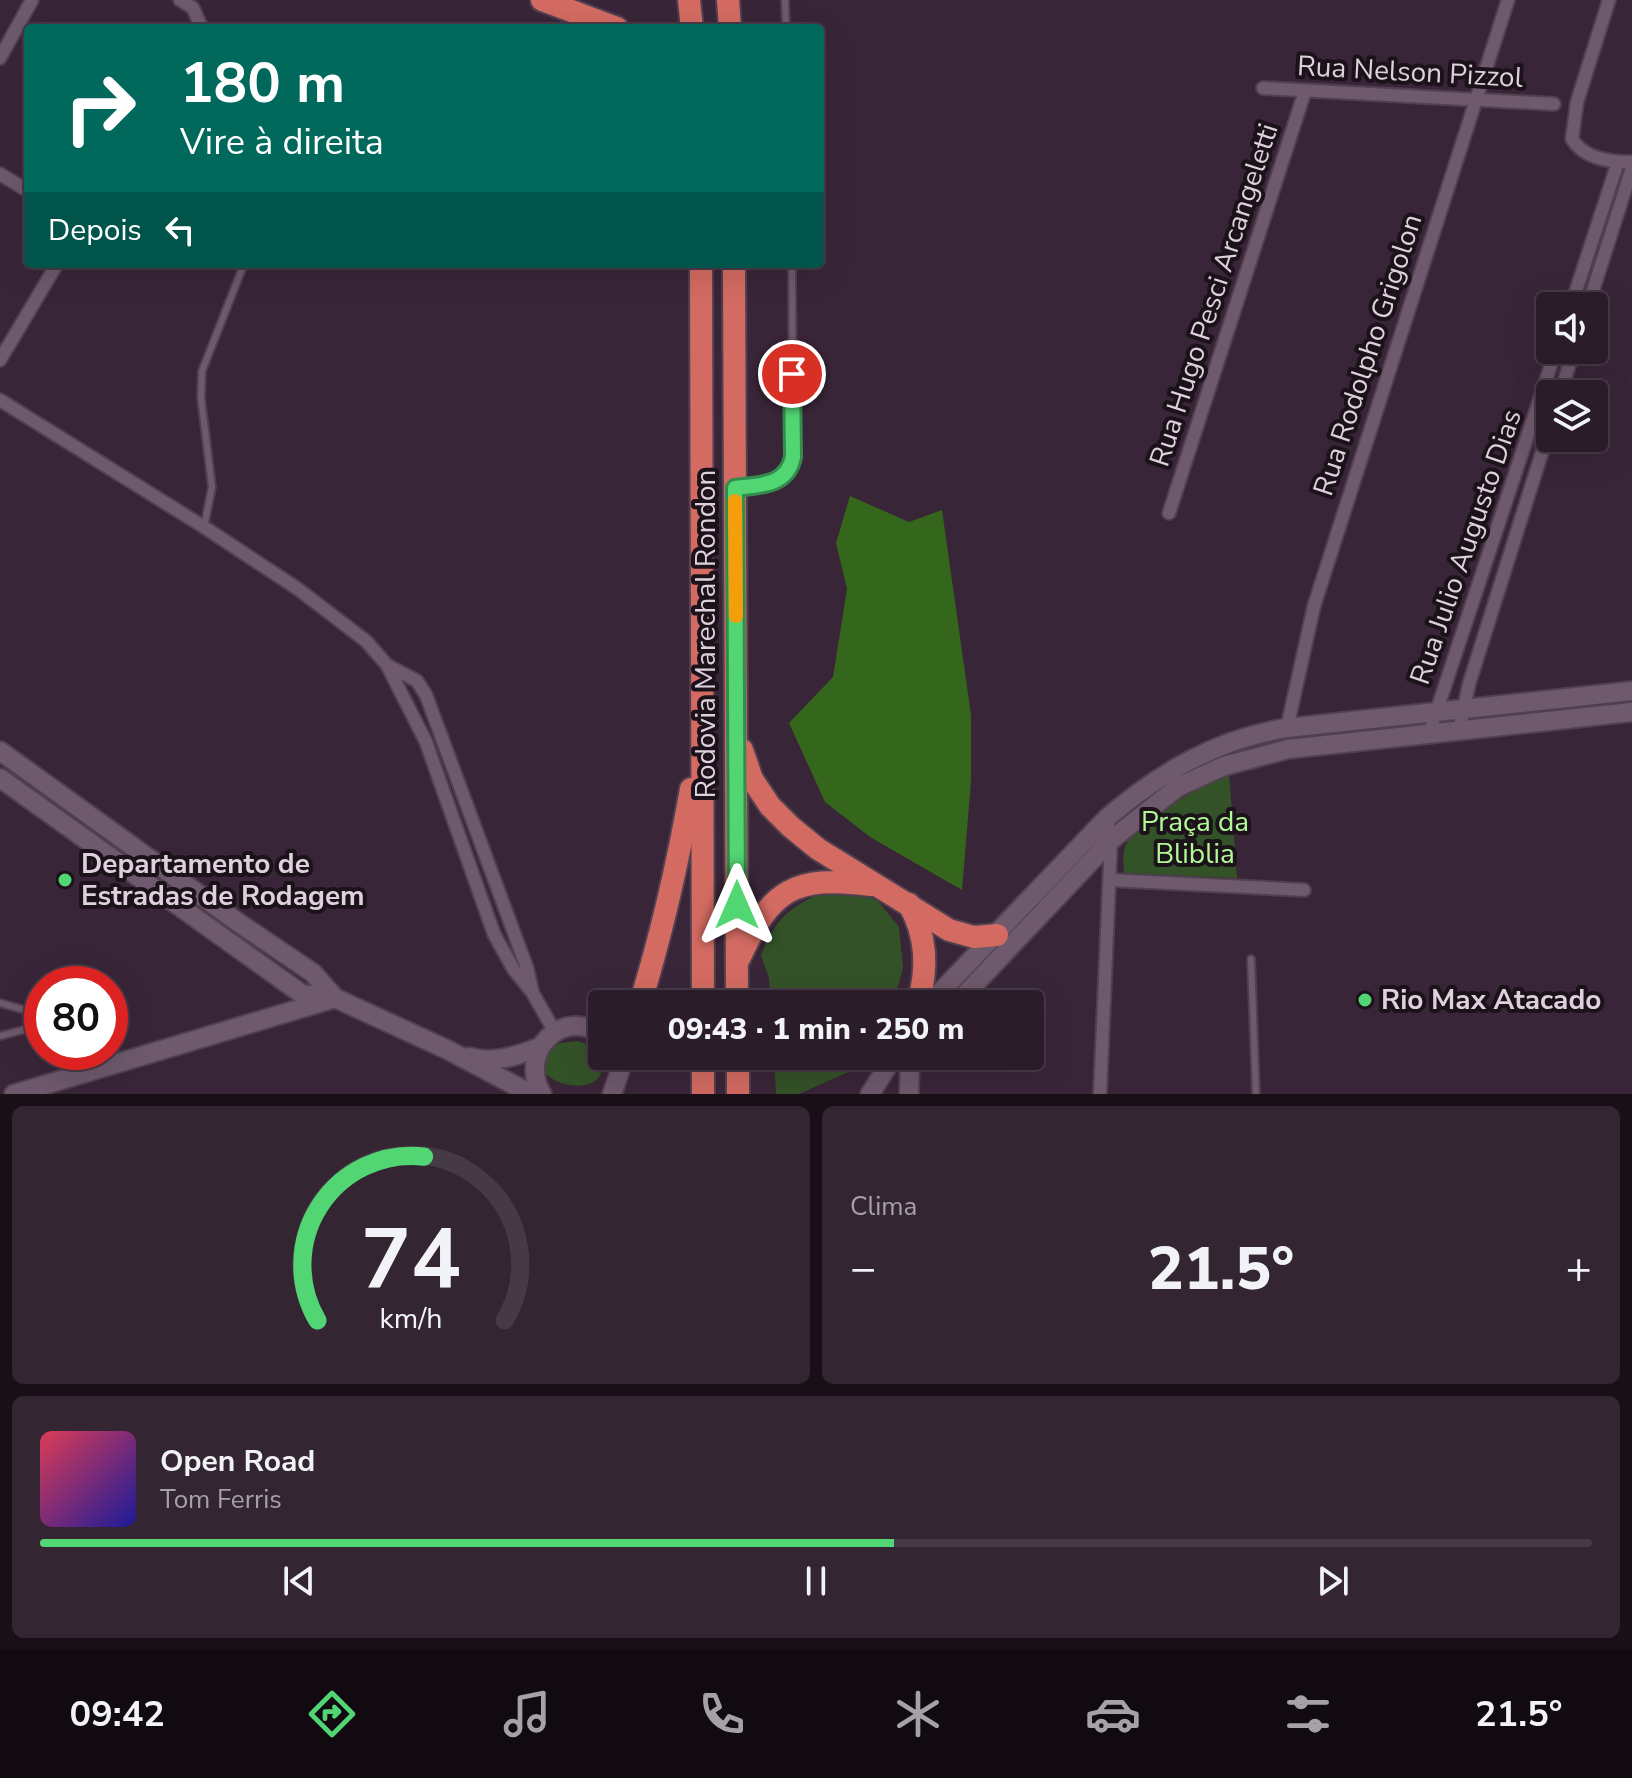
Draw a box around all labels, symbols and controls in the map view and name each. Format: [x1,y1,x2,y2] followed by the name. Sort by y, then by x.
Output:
[180,45,345,122] text: 180 m
[1296,47,1525,97] street label: Rua Nelson Pizzol
[48,56,152,160] icon: right
[180,118,384,167] text: Vire à direita
[1141,119,1287,471] street label: Rua Hugo Pesci Arcangeletti
[158,208,202,252] icon: left
[1304,209,1432,501] street label: Rua Rodolpho Grigolon
[48,210,142,251] text: Depois
[1536,292,1608,452] map controls
[1536,292,1608,364] button: sound
[758,340,826,408] pin
[770,352,814,396] icon: arrive
[1536,380,1608,452] button: layers
[1401,404,1531,690] street label: Rua Julio Augusto Dias
[687,469,725,799] street label: Rodovia Marechal Rondon
[1141,803,1249,873] park label: Praça da Bliblia
[81,845,365,915] place label: Departamento de Estradas de Rodagem
[695,863,779,947] position arrow
[56,871,74,889] marker: Departamento de Estradas de Rodagem
[24,966,128,1070] speed limit sign: 80
[1381,981,1601,1019] place label: Rio Max Atacado
[1356,991,1374,1009] marker: Rio Max Atacado
[668,1009,964,1050] text: 09:43 · 1 min · 250 m
[850,1189,917,1224] text: Clima
[361,1203,461,1316] text: 74
[1148,1228,1294,1310] text: 21.5°
[850,1239,876,1299] text: −
[1566,1239,1592,1299] text: +
[380,1299,442,1338] text: km/h
[160,1441,315,1482] text: Open Road
[160,1482,282,1517] text: Tom Ferris
[277,1559,321,1603] icon: previous
[794,1559,838,1603] icon: pause
[1311,1559,1355,1603] icon: next
[304,1686,360,1742] icon: directions
[499,1686,555,1742] icon: music
[694,1686,750,1742] icon: phone
[890,1686,946,1742] icon: climate
[1085,1686,1141,1742] icon: car
[1280,1686,1336,1742] icon: filters
[70,1690,165,1739] text: 09:42
[1475,1690,1562,1739] text: 21.5°

